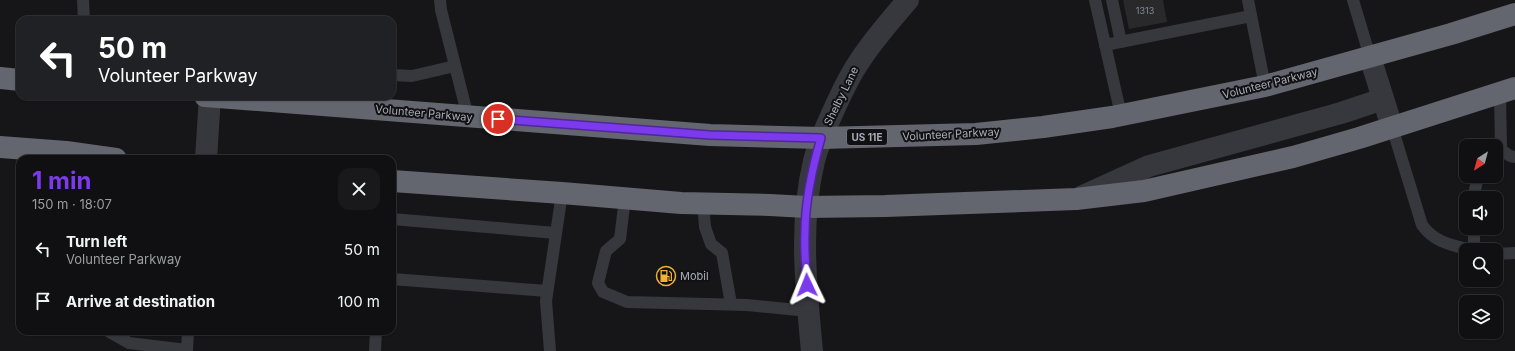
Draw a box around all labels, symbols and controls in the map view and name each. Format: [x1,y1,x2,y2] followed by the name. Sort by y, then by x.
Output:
[1136,5,1155,16] house number: 1313
[98,31,167,65] text: 50 m
[32,32,84,84] icon: left
[821,64,861,128] street label: Shelby Lane
[1221,64,1319,102] street label: Volunteer Parkway
[98,65,258,86] text: Volunteer Parkway
[375,102,473,124] street label: Volunteer Parkway
[481,102,515,136] pin
[487,108,509,130] icon: arrive
[902,124,1000,144] street label: Volunteer Parkway
[847,129,887,145] road number: US 11E
[1459,139,1503,183] north arrow
[1459,139,1503,339] map controls
[32,166,91,195] text: 1 min
[338,168,380,210] button: close
[1459,191,1503,235] button: sound
[32,196,112,212] text: 150 m · 18:07
[66,232,127,251] text: Turn left
[32,238,54,260] icon: left
[344,240,380,259] text: 50 m
[1459,243,1503,287] button: search
[66,251,181,267] text: Volunteer Parkway
[786,264,828,306] position arrow
[655,265,677,287] fuel station icon: Mobil
[680,269,709,283] place label: Mobil
[32,290,54,312] icon: arrive
[66,292,215,311] text: Arrive at destination
[338,292,380,311] text: 100 m
[1459,295,1503,339] button: layers

